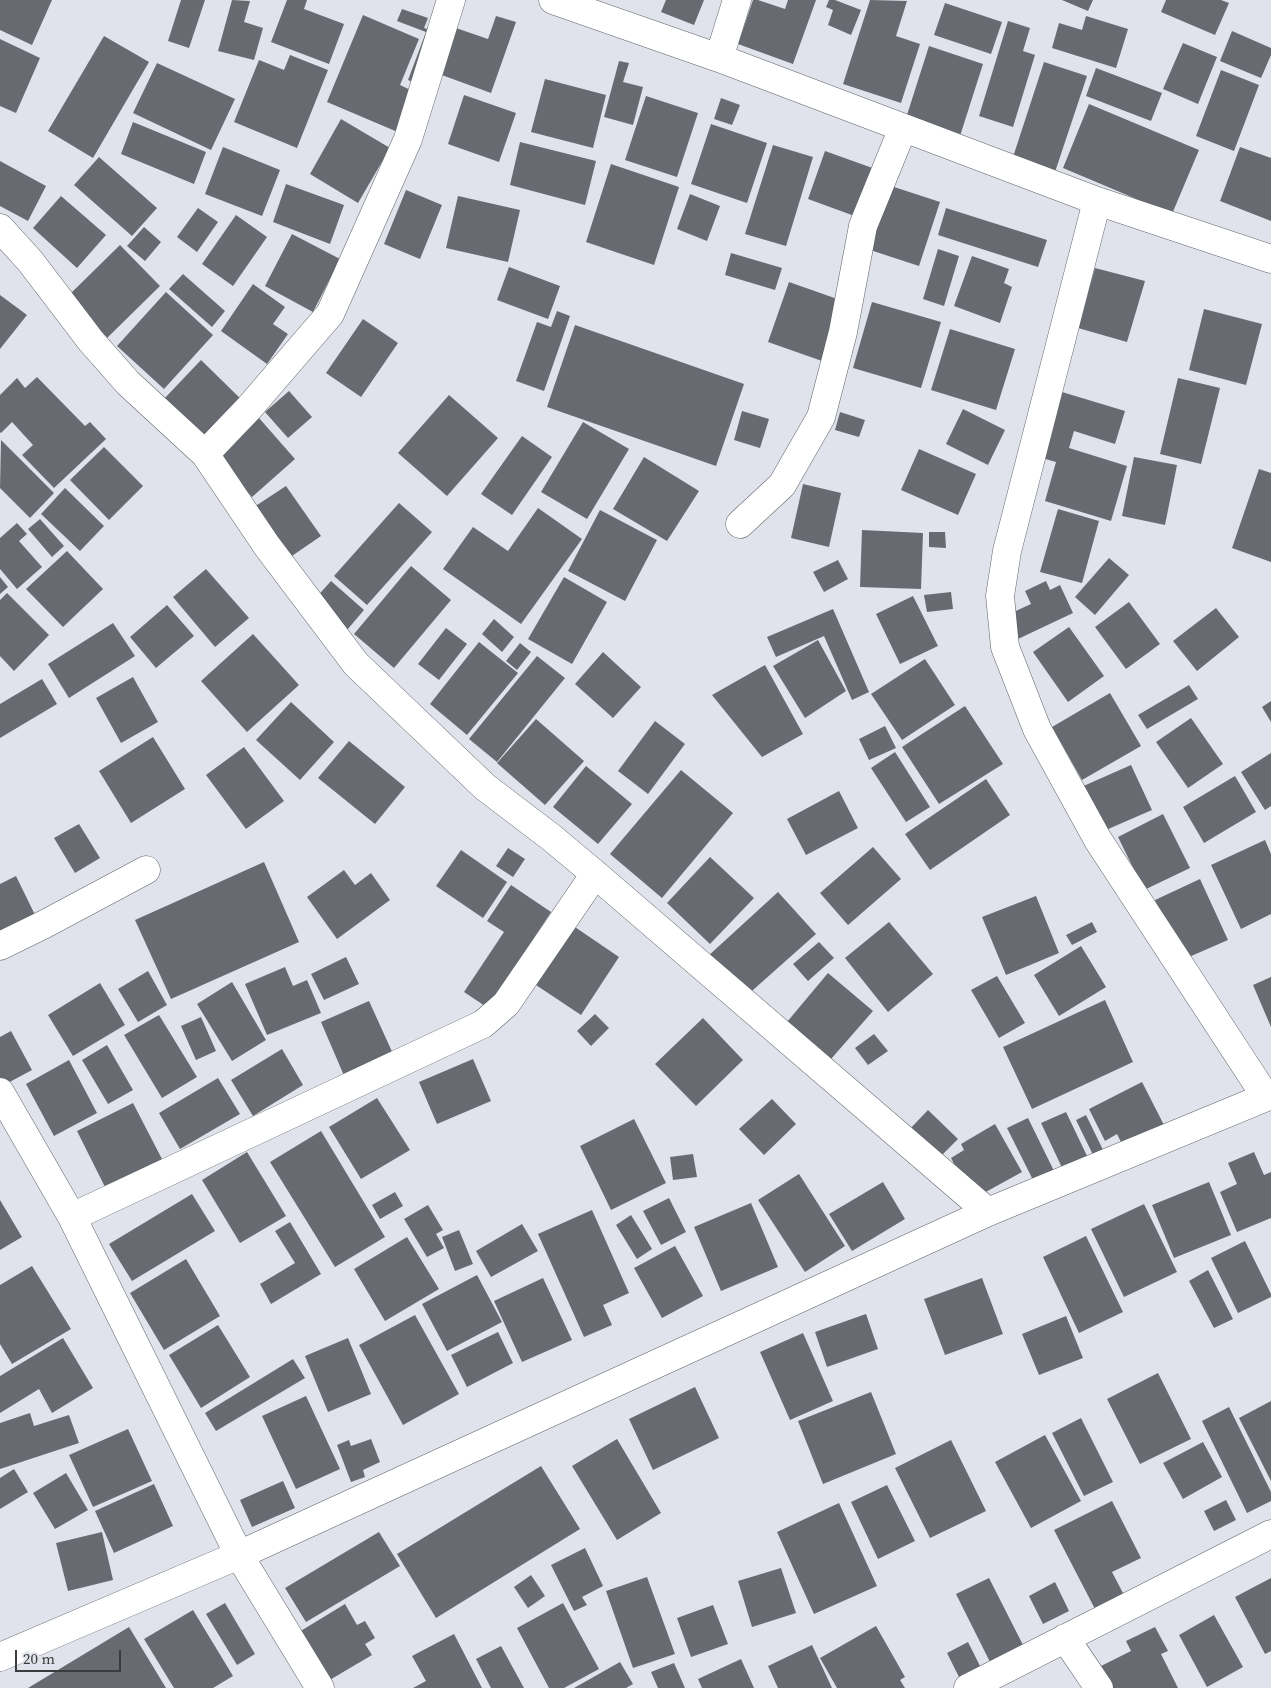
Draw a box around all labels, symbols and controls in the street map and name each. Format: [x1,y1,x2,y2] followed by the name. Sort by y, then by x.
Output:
[18,1640,124,1672] scale bar
[23,1648,55,1669] text: 20 m

